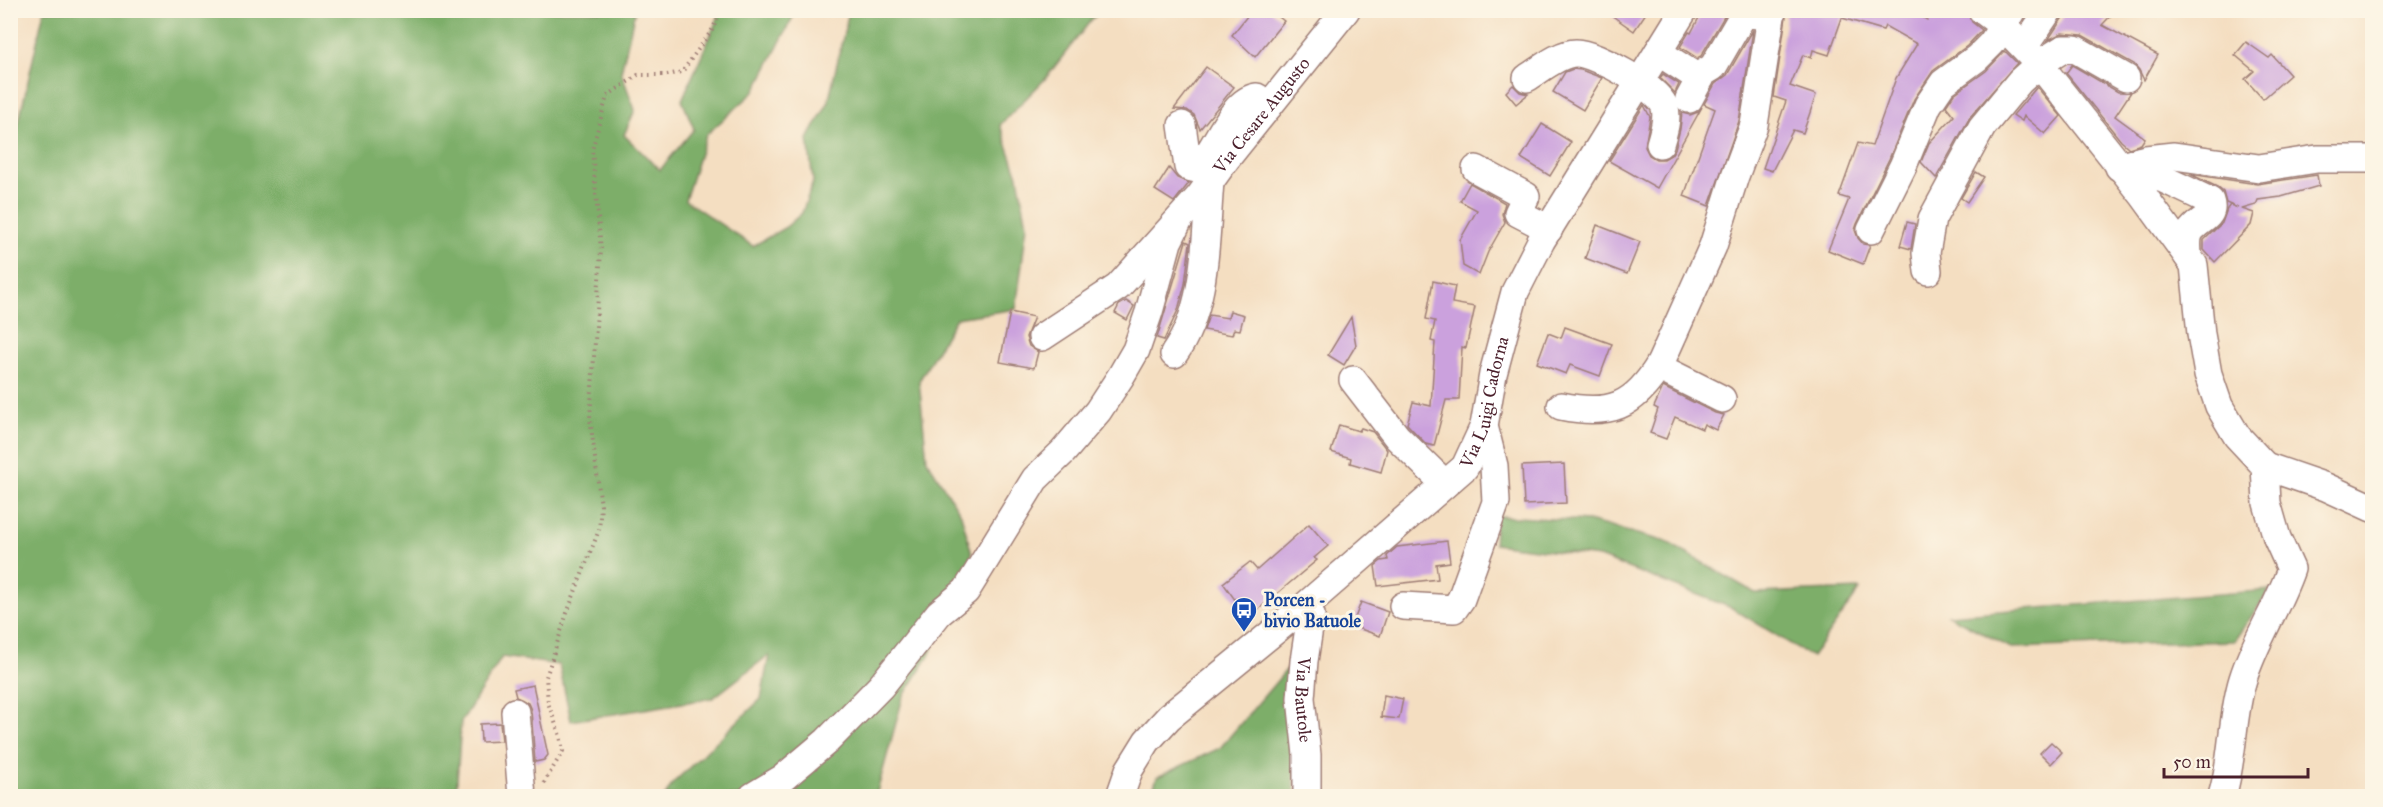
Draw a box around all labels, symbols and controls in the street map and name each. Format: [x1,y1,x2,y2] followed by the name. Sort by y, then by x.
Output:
[1208,53,1315,179] street label: Via Cesare Augusto
[1455,334,1514,472] street label: Via Luigi Cadorna
[1263,589,1361,632] place label: Porcen - bivio Batuole
[1229,595,1259,633] bus stop icon: Porcen - bivio Batuole
[1290,655,1317,744] street label: Via Bautole
[2164,741,2308,779] scale bar
[2173,751,2211,773] text: 50 m

